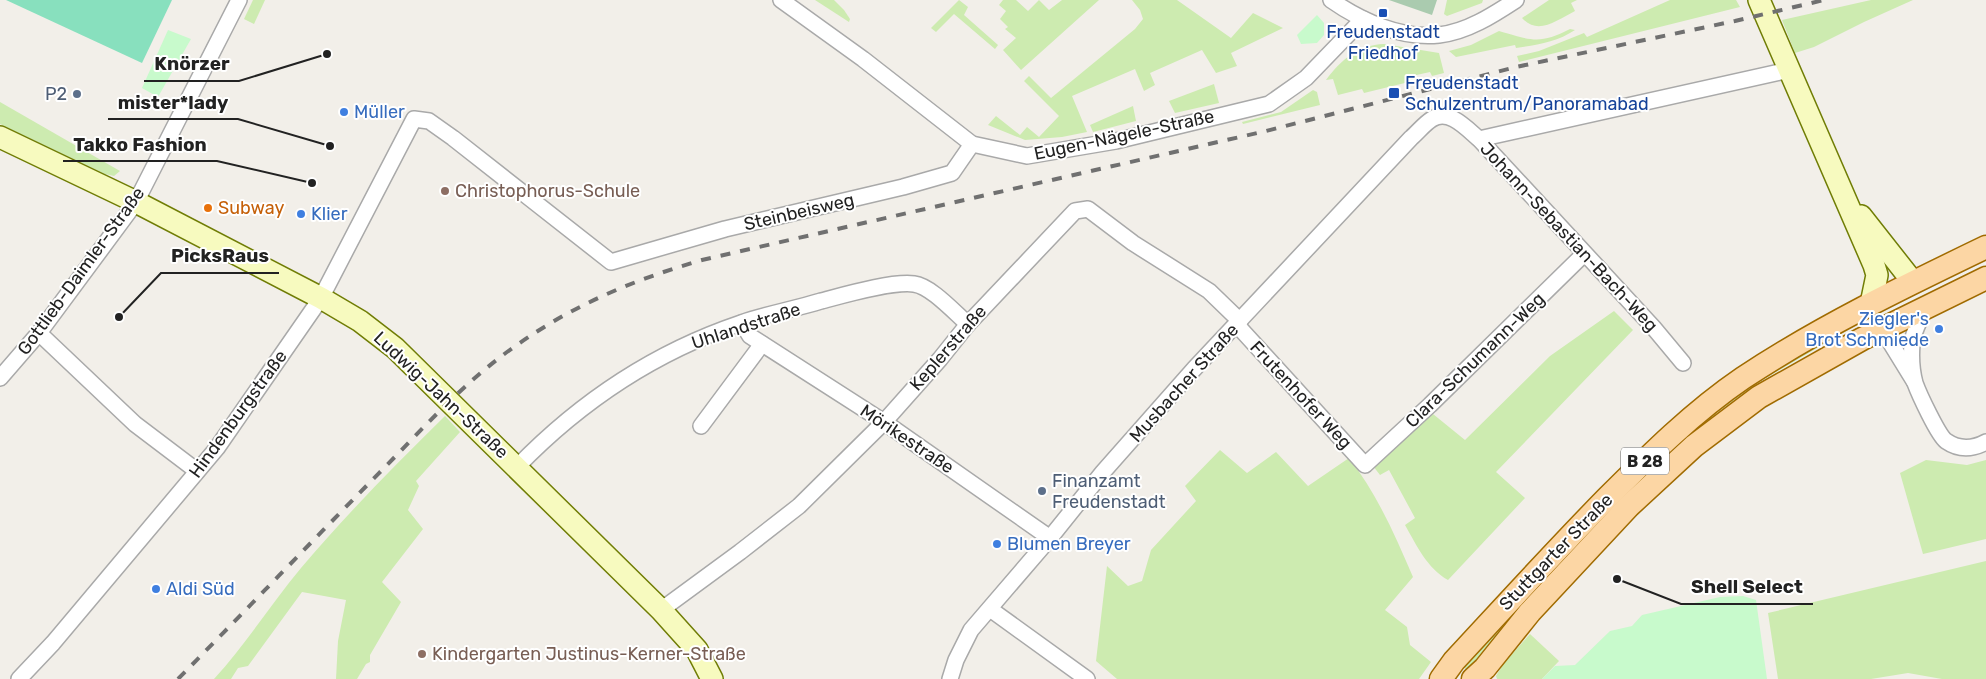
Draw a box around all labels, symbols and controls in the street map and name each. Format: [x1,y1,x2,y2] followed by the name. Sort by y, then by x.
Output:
[1377,7,1389,19] marker: Freudenstadt Friedhof
[1326,21,1440,64] place label: Freudenstadt Friedhof
[144,47,239,81] callout: Knörzer
[154,52,230,75] text: Knörzer
[1405,72,1649,115] place label: Freudenstadt Schulzentrum/Panoramabad
[45,83,67,105] place label: P2
[108,85,238,119] callout: mister*lady
[1387,86,1401,100] marker: Freudenstadt Schulzentrum/Panoramabad
[71,88,83,100] marker: P2
[118,91,229,114] text: mister*lady
[354,101,405,123] place label: Müller
[1032,105,1216,165] street label: Eugen-Nägele-Straße
[338,106,350,118] marker: Müller
[63,127,217,161] callout: Takko Fashion
[73,133,207,156] text: Takko Fashion
[1475,138,1663,336] street label: Johann-Sebastian-Bach-Weg
[455,180,640,202] place label: Christophorus-Schule
[13,183,149,359] street label: Gottlieb-Daimler-Straße
[439,185,451,197] marker: Christophorus-Schule
[742,189,856,235] street label: Steinbeisweg
[218,197,284,219] place label: Subway
[202,202,214,214] marker: Subway
[311,203,348,225] place label: Klier
[295,208,307,220] marker: Klier
[161,239,279,273] callout: PicksRaus
[171,244,269,267] text: PicksRaus
[1401,288,1549,432] street label: Clara-Schumann-Weg
[689,298,803,354] street label: Uhlandstraße
[905,301,991,395] street label: Keplerstraße
[1805,308,1929,351] place label: Ziegler's Brot Schmiede
[1125,319,1243,447] street label: Musbacher Straße
[1933,323,1945,335] marker: Ziegler's Brot Schmiede
[369,327,513,463] street label: Ludwig-Jahn-Straße
[1245,337,1357,453] street label: Frutenhofer Weg
[184,346,292,482] street label: Hindenburgstraße
[856,400,958,478] street label: Mörikestraße
[1621,448,1669,474] road number: B 28
[1052,470,1165,513] place label: Finanzamt Freudenstadt
[1036,485,1048,497] marker: Finanzamt Freudenstadt
[1495,489,1617,615] street label: Stuttgarter Straße
[1007,533,1131,555] place label: Blumen Breyer
[991,538,1003,550] marker: Blumen Breyer
[1681,570,1813,604] callout: Shell Select
[1691,575,1803,598] text: Shell Select
[166,578,235,600] place label: Aldi Süd
[150,583,162,595] marker: Aldi Süd
[432,643,746,665] place label: Kindergarten Justinus-Kerner-Straße
[416,648,428,660] marker: Kindergarten Justinus-Kerner-Straße

